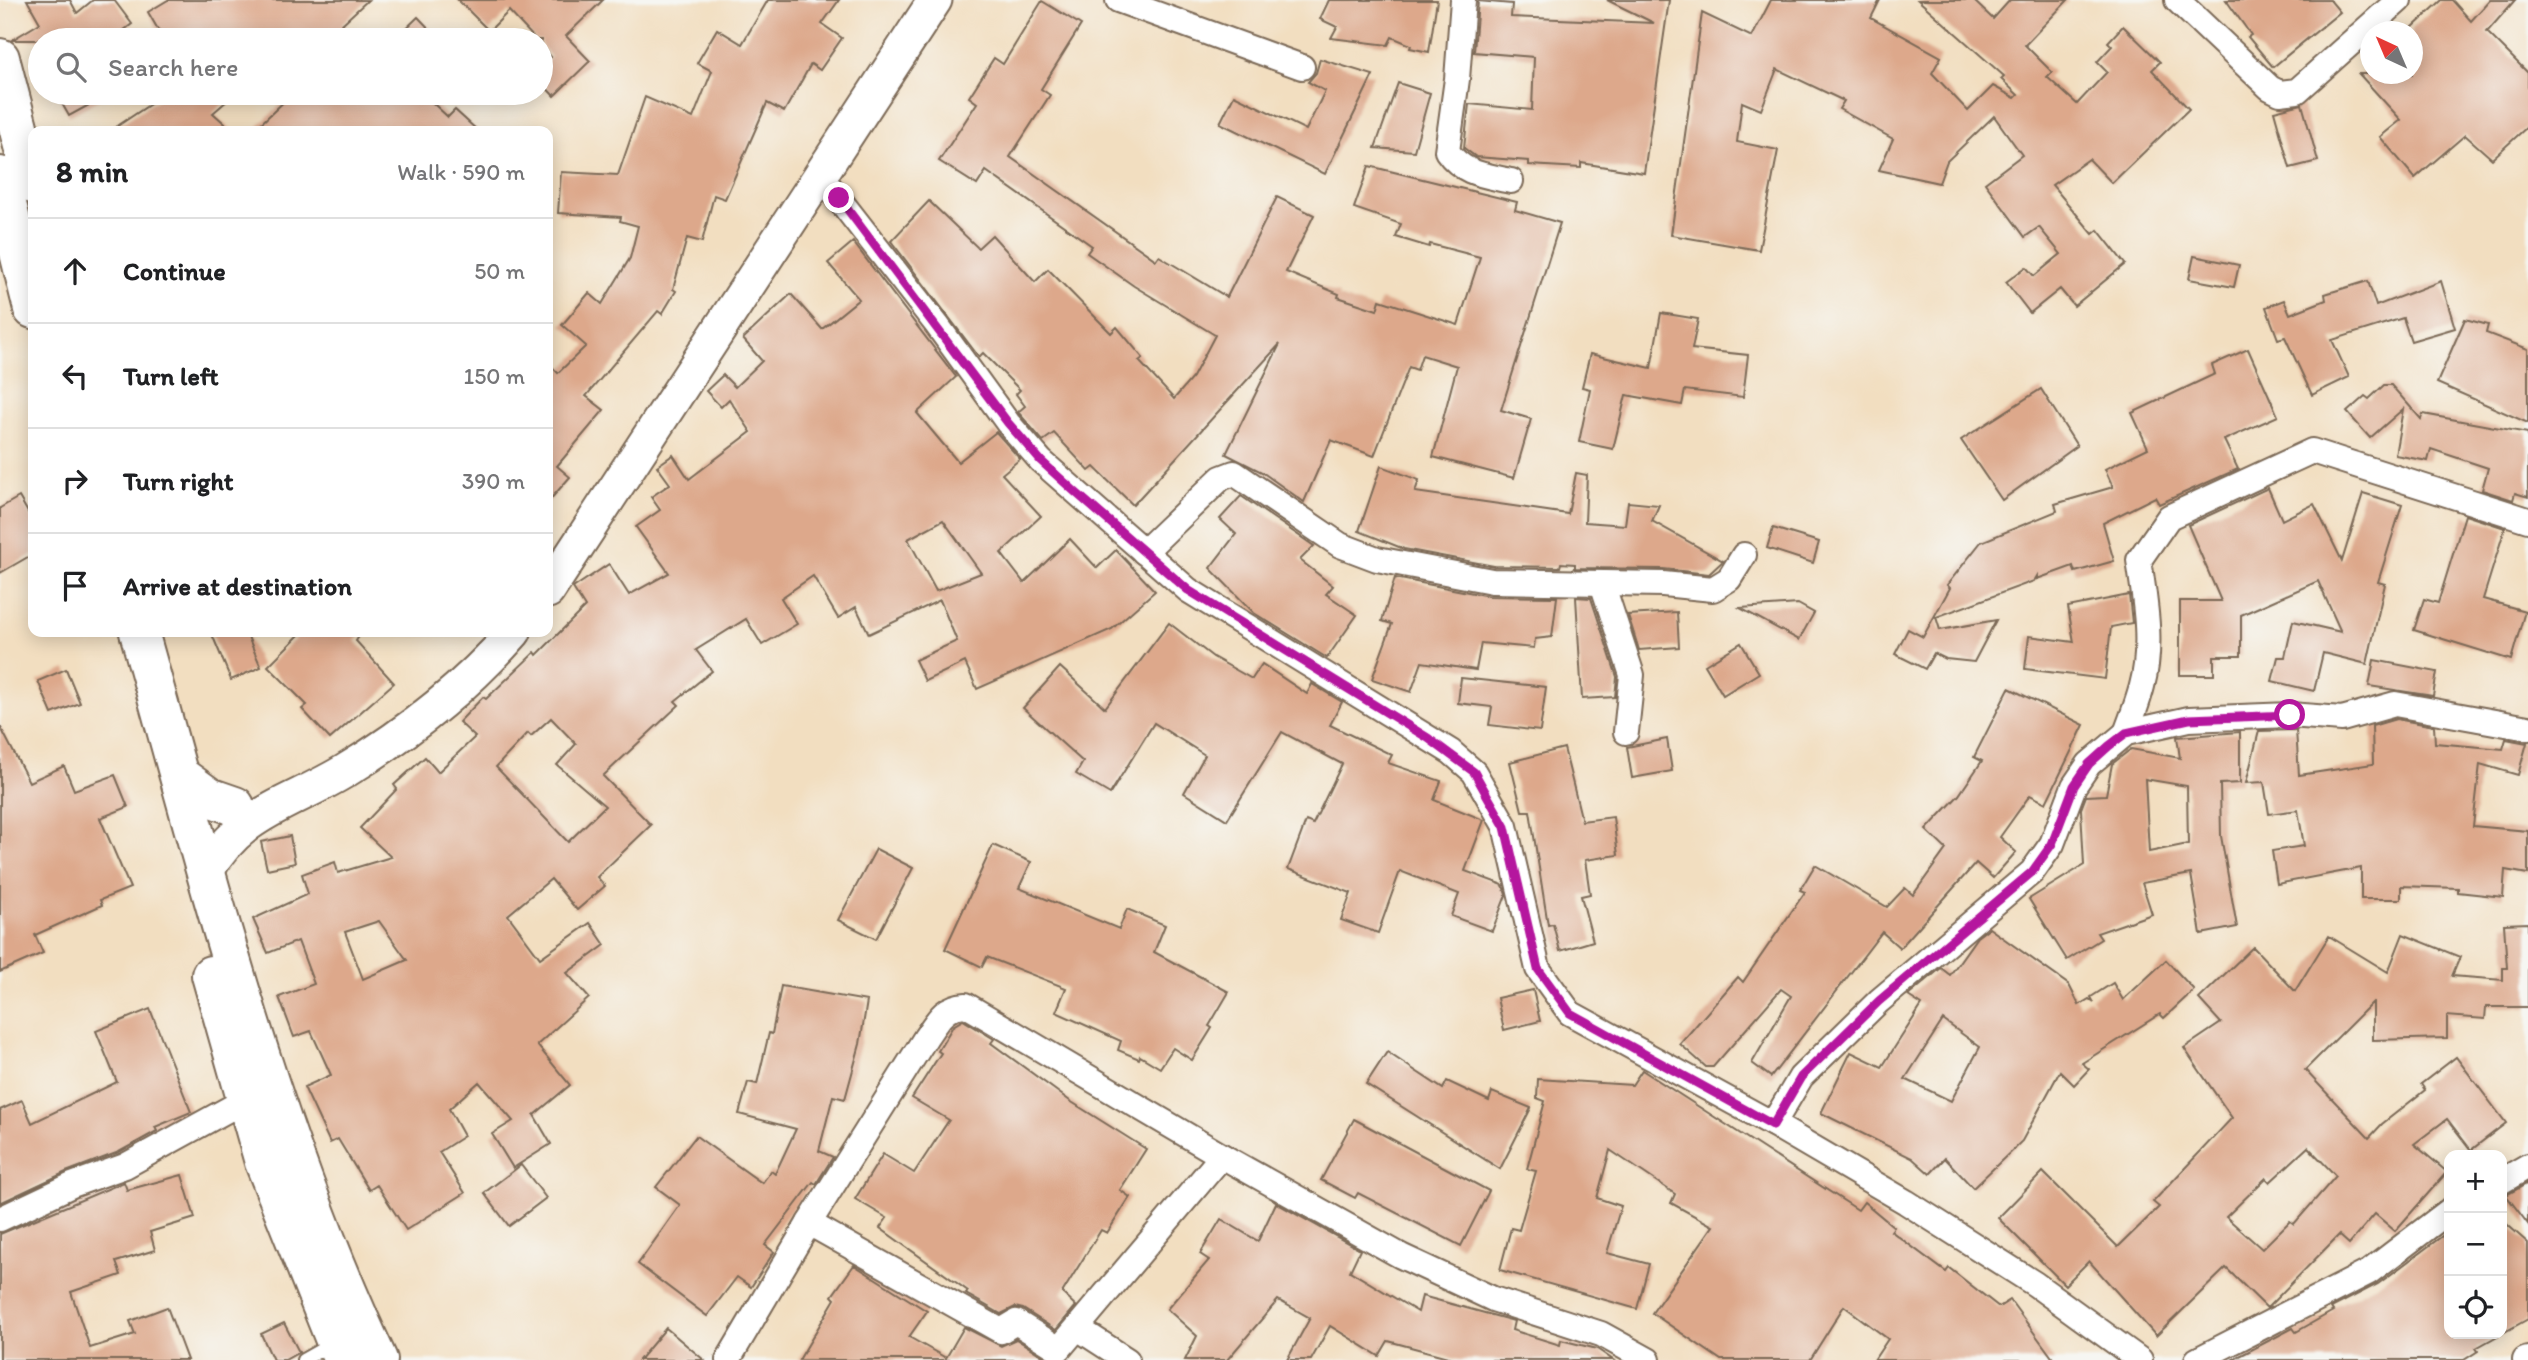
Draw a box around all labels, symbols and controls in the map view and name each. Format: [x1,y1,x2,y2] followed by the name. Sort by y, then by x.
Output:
[2360,21,2423,84] north arrow
[28,28,553,105] search box
[52,48,90,86] icon: search
[108,51,238,83] text: Search here
[56,153,128,190] text: 8 min
[397,158,525,186] text: Walk · 590 m
[823,182,854,213] route end
[56,252,94,290] icon: ahead
[123,255,226,287] text: Continue
[474,257,525,285] text: 50 m
[56,357,94,395] icon: left
[123,360,219,392] text: Turn left
[464,362,525,390] text: 150 m
[56,462,94,500] icon: right
[123,465,234,497] text: Turn right
[462,467,525,495] text: 390 m
[56,567,94,605] icon: arrive
[123,570,352,602] text: Arrive at destination
[2274,699,2305,730] route start
[2444,1150,2507,1339] map controls
[2444,1150,2507,1213] button: +
[2444,1213,2507,1276] button: −
[2444,1276,2507,1339] button: locate

